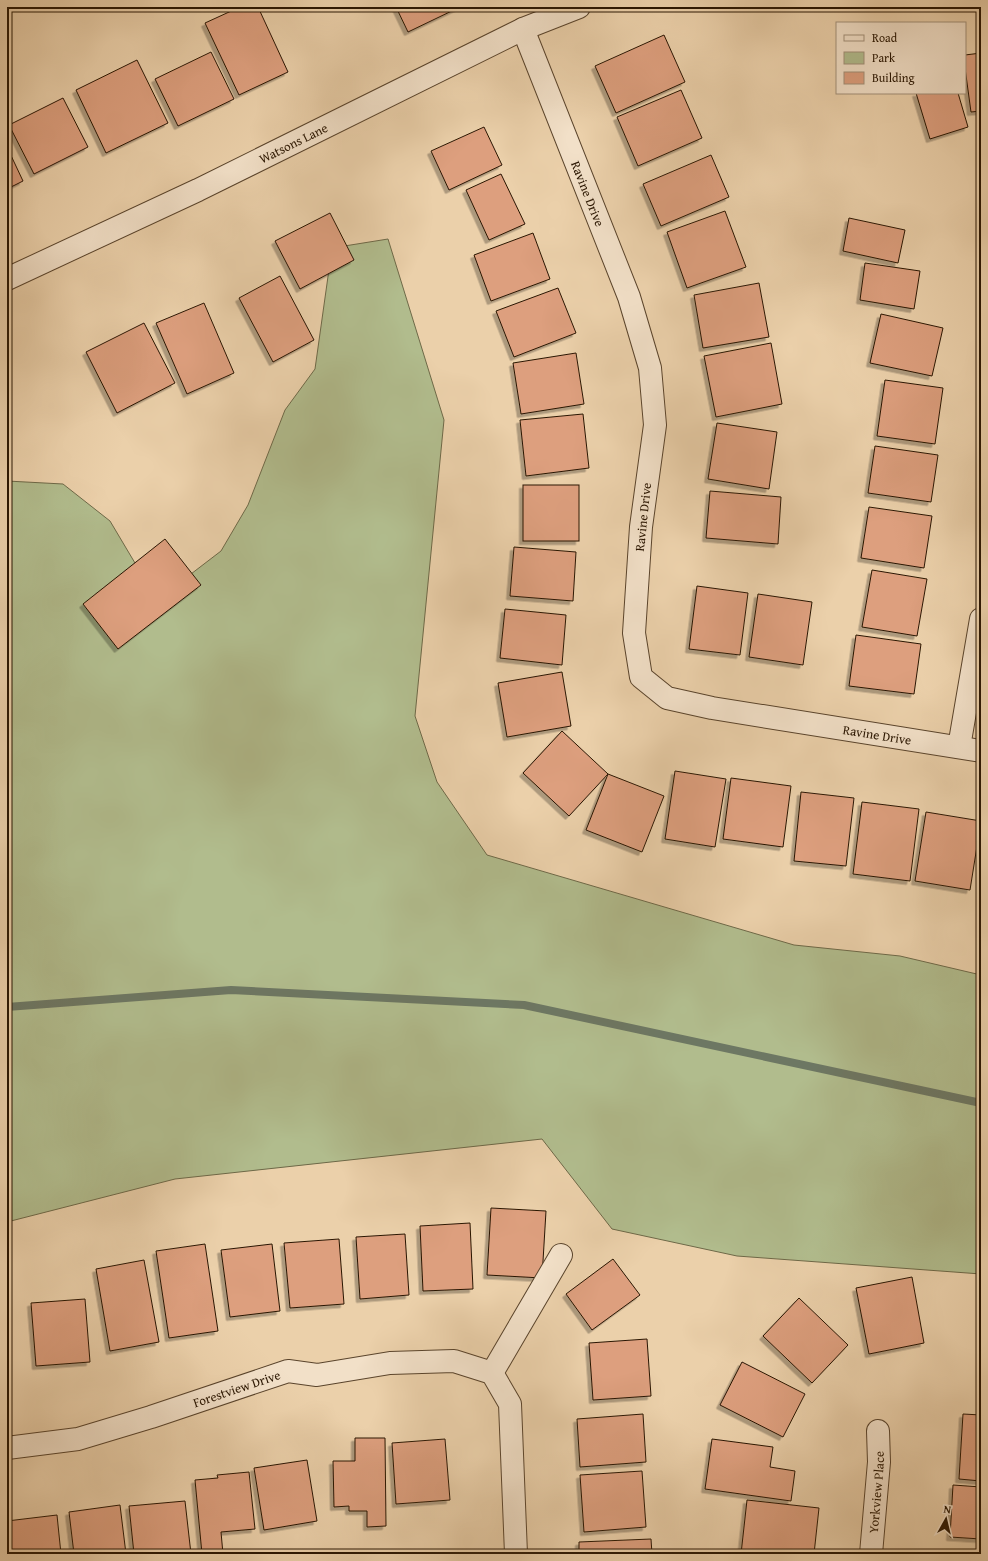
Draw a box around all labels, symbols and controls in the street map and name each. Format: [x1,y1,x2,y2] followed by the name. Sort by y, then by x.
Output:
[836,22,966,94] legend
[872,29,898,46] text: Road
[872,49,896,66] text: Park
[872,69,915,86] text: Building
[256,118,331,168] street label: Watsons Lane
[567,158,610,229] street label: Ravine Drive
[630,482,656,552] street label: Ravine Drive
[842,720,913,749] street label: Ravine Drive
[190,1365,283,1412] street label: Forestview Drive
[863,1451,889,1534] street label: Yorkview Place
[926,1499,966,1539] north arrow
[943,1501,953,1518] text: N

